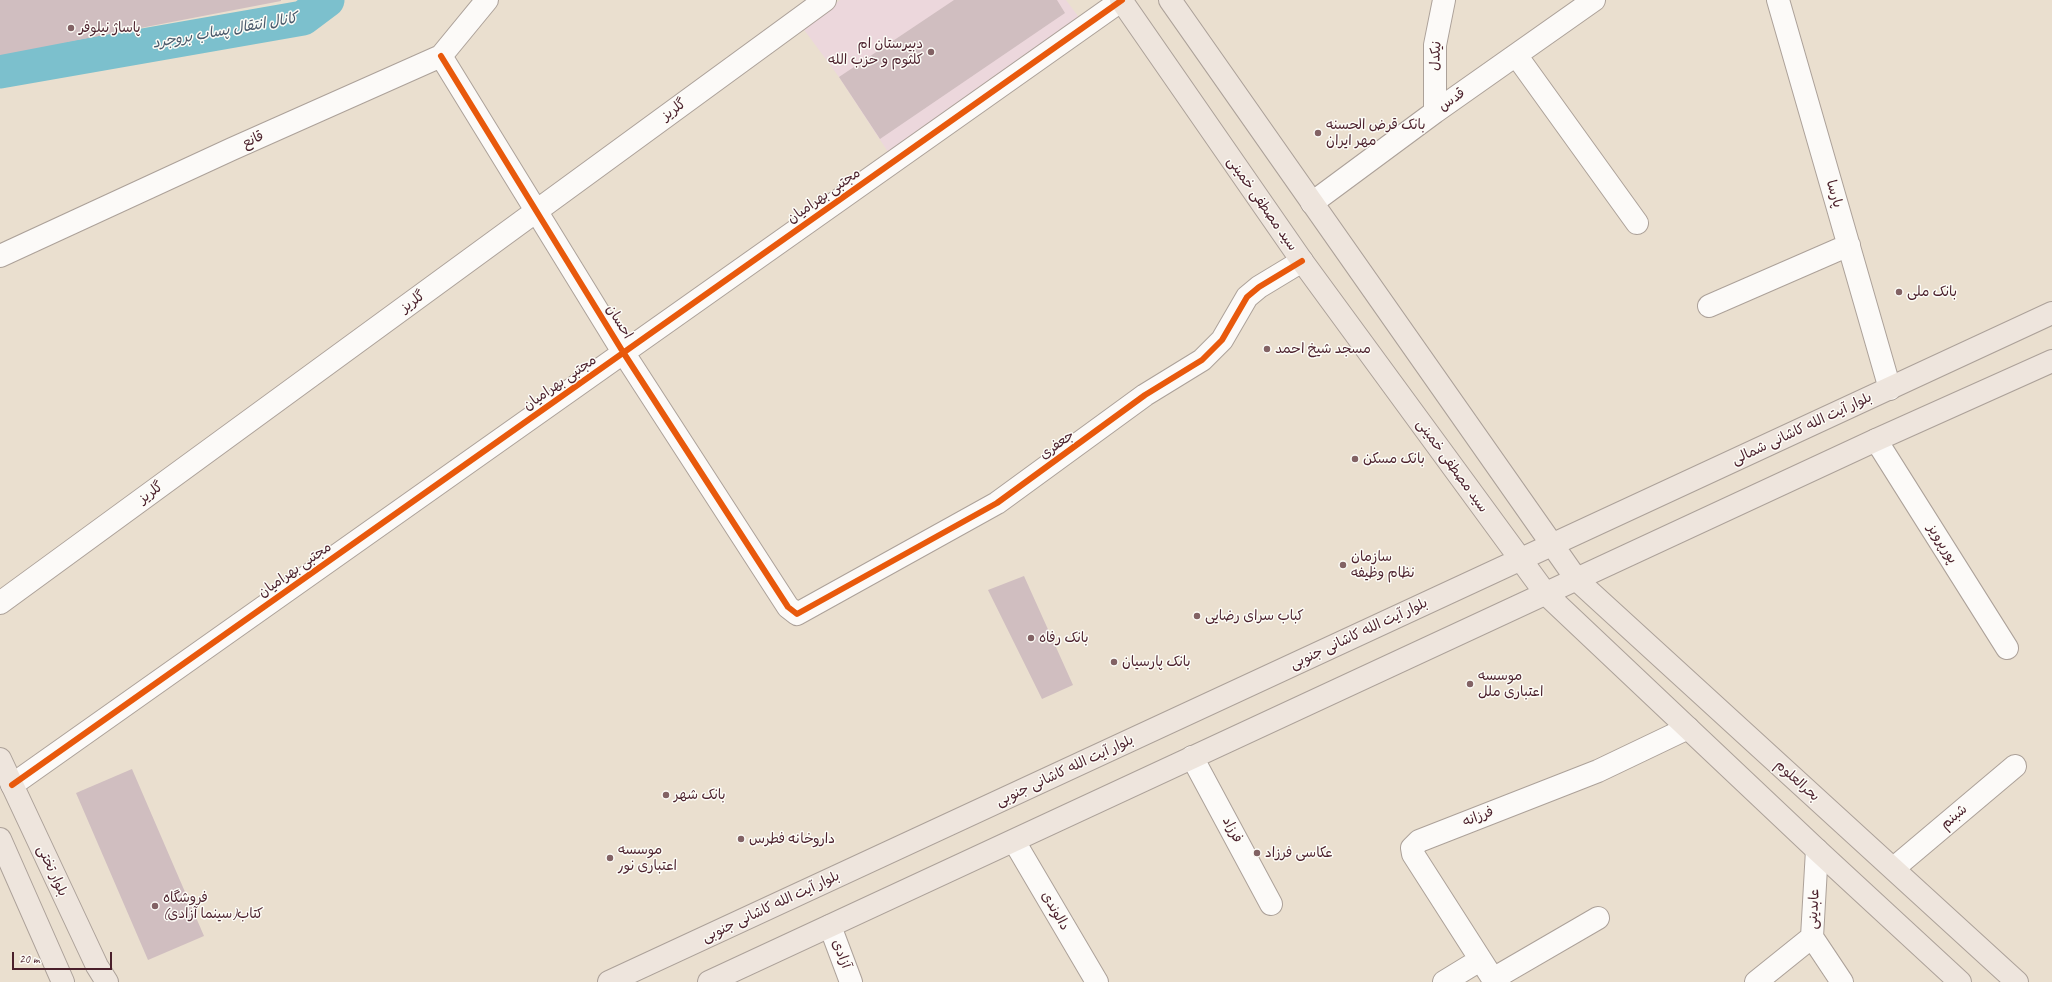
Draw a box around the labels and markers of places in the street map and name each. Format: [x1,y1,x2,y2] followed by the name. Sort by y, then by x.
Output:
[79,20,141,36] place label: پاساژ نیلوفر
[66,23,76,33] marker: پاساژ نیلوفر
[828,36,923,68] place label: دبیرستان ام کلثوم و حزب الله
[926,47,936,57] marker: دبیرستان ام کلثوم و حزب الله
[1326,117,1425,150] place label: بانک قرض الحسنه مهر ایران
[1313,128,1323,138] marker: بانک قرض الحسنه مهر ایران
[1907,284,1957,300] place label: بانک ملی
[1894,287,1904,297] marker: بانک ملی
[1275,341,1371,357] place label: مسجد شیخ احمد
[1262,344,1272,354] marker: مسجد شیخ احمد
[1363,451,1425,467] place label: بانک مسکن
[1350,454,1360,464] marker: بانک مسکن
[1351,549,1415,582] place label: سازمان نظام وظیفه
[1338,560,1348,570] marker: سازمان نظام وظیفه
[1205,608,1304,624] place label: کباب سرای رضایی
[1192,611,1202,621] marker: کباب سرای رضایی
[1039,630,1089,646] place label: بانک رفاه
[1026,633,1036,643] marker: بانک رفاه
[1122,654,1191,670] place label: بانک پارسیان
[1109,657,1119,667] marker: بانک پارسیان
[1478,668,1543,700] place label: موسسه اعتباری ملل
[1465,679,1475,689] marker: موسسه اعتباری ملل
[674,787,726,803] place label: بانک شهر
[661,790,671,800] marker: بانک شهر
[749,831,835,847] place label: داروخانه فطرس
[736,834,746,844] marker: داروخانه فطرس
[618,842,677,874] place label: موسسه اعتباری نور
[1265,845,1333,861] place label: عکاسی فرزاد
[1252,848,1262,858] marker: عکاسی فرزاد
[605,853,615,863] marker: موسسه اعتباری نور
[163,890,263,922] place label: فروشگاه کتاب(سینما آزادی)
[150,901,160,911] marker: فروشگاه کتاب(سینما آزادی)

